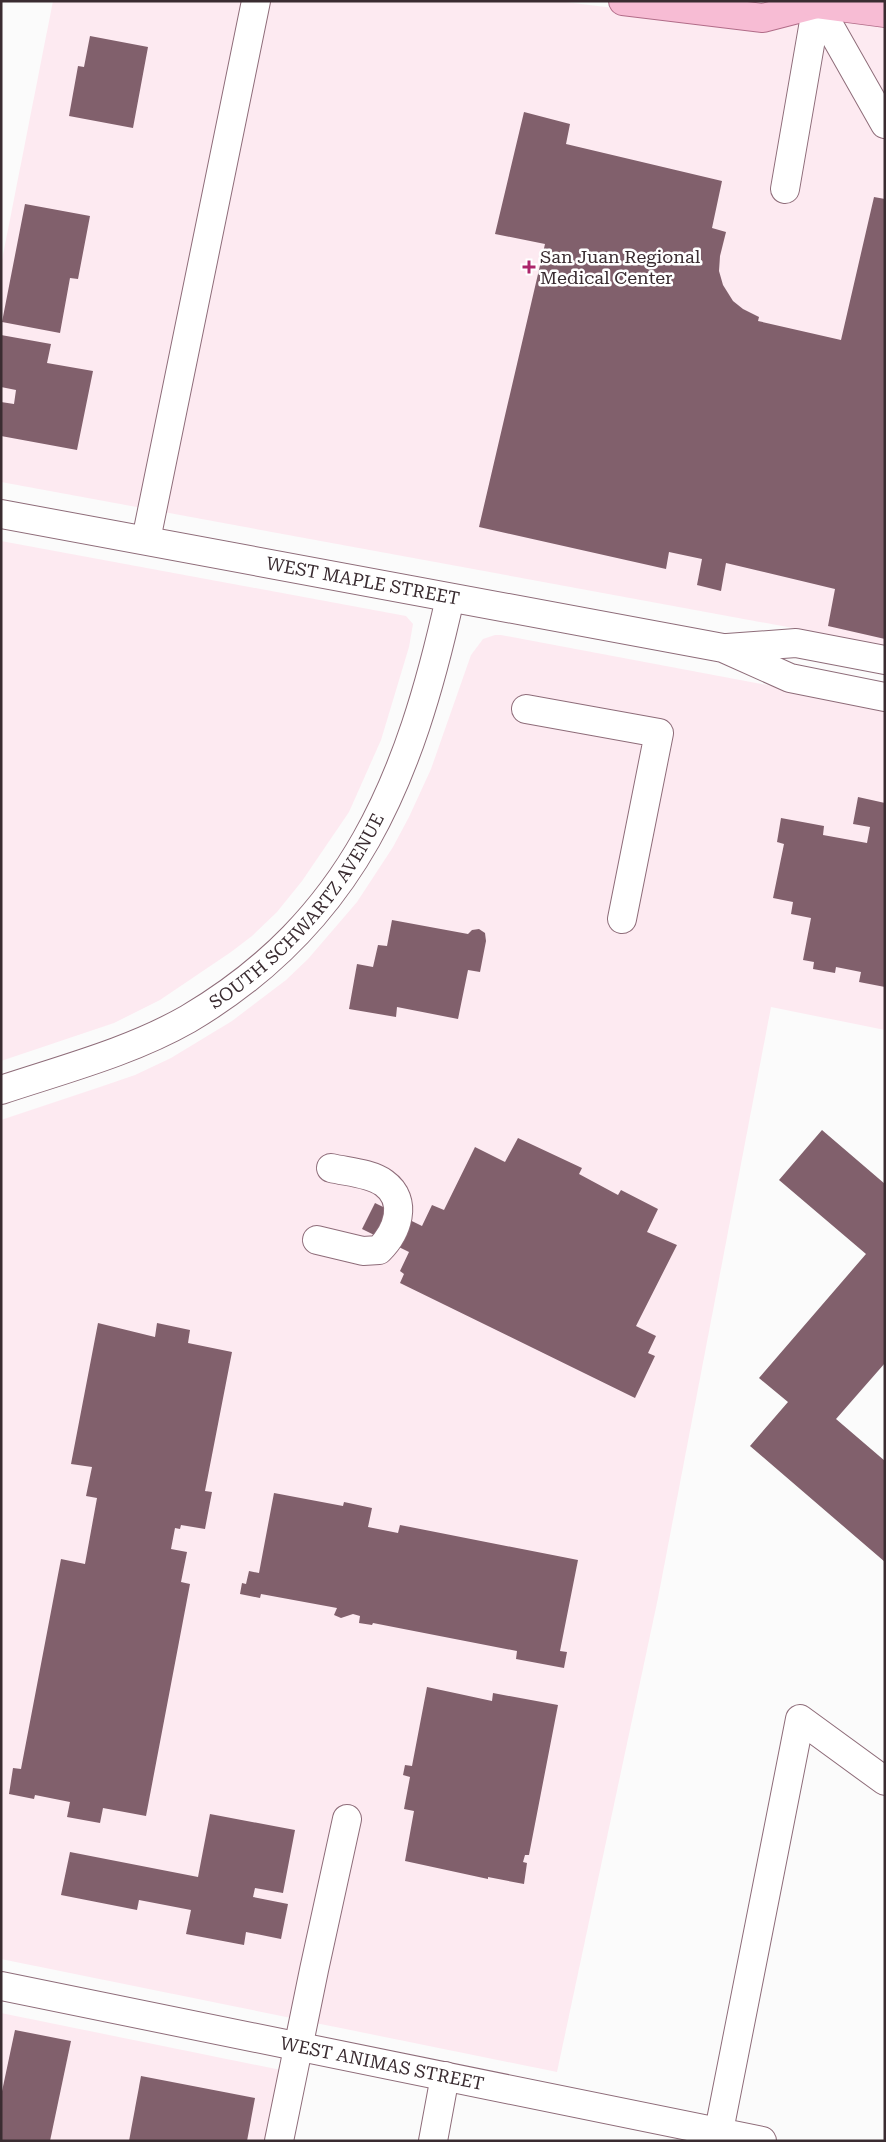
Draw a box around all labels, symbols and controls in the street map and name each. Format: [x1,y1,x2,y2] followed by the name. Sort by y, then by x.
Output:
[540,246,701,288] place label: San Juan Regional Medical Center
[522,260,536,274] marker: San Juan Regional Medical Center
[264,552,461,609] street label: WEST MAPLE STREET
[205,810,388,1013] street label: SOUTH SCHWARTZ AVENUE
[278,2032,486,2094] street label: WEST ANIMAS STREET

